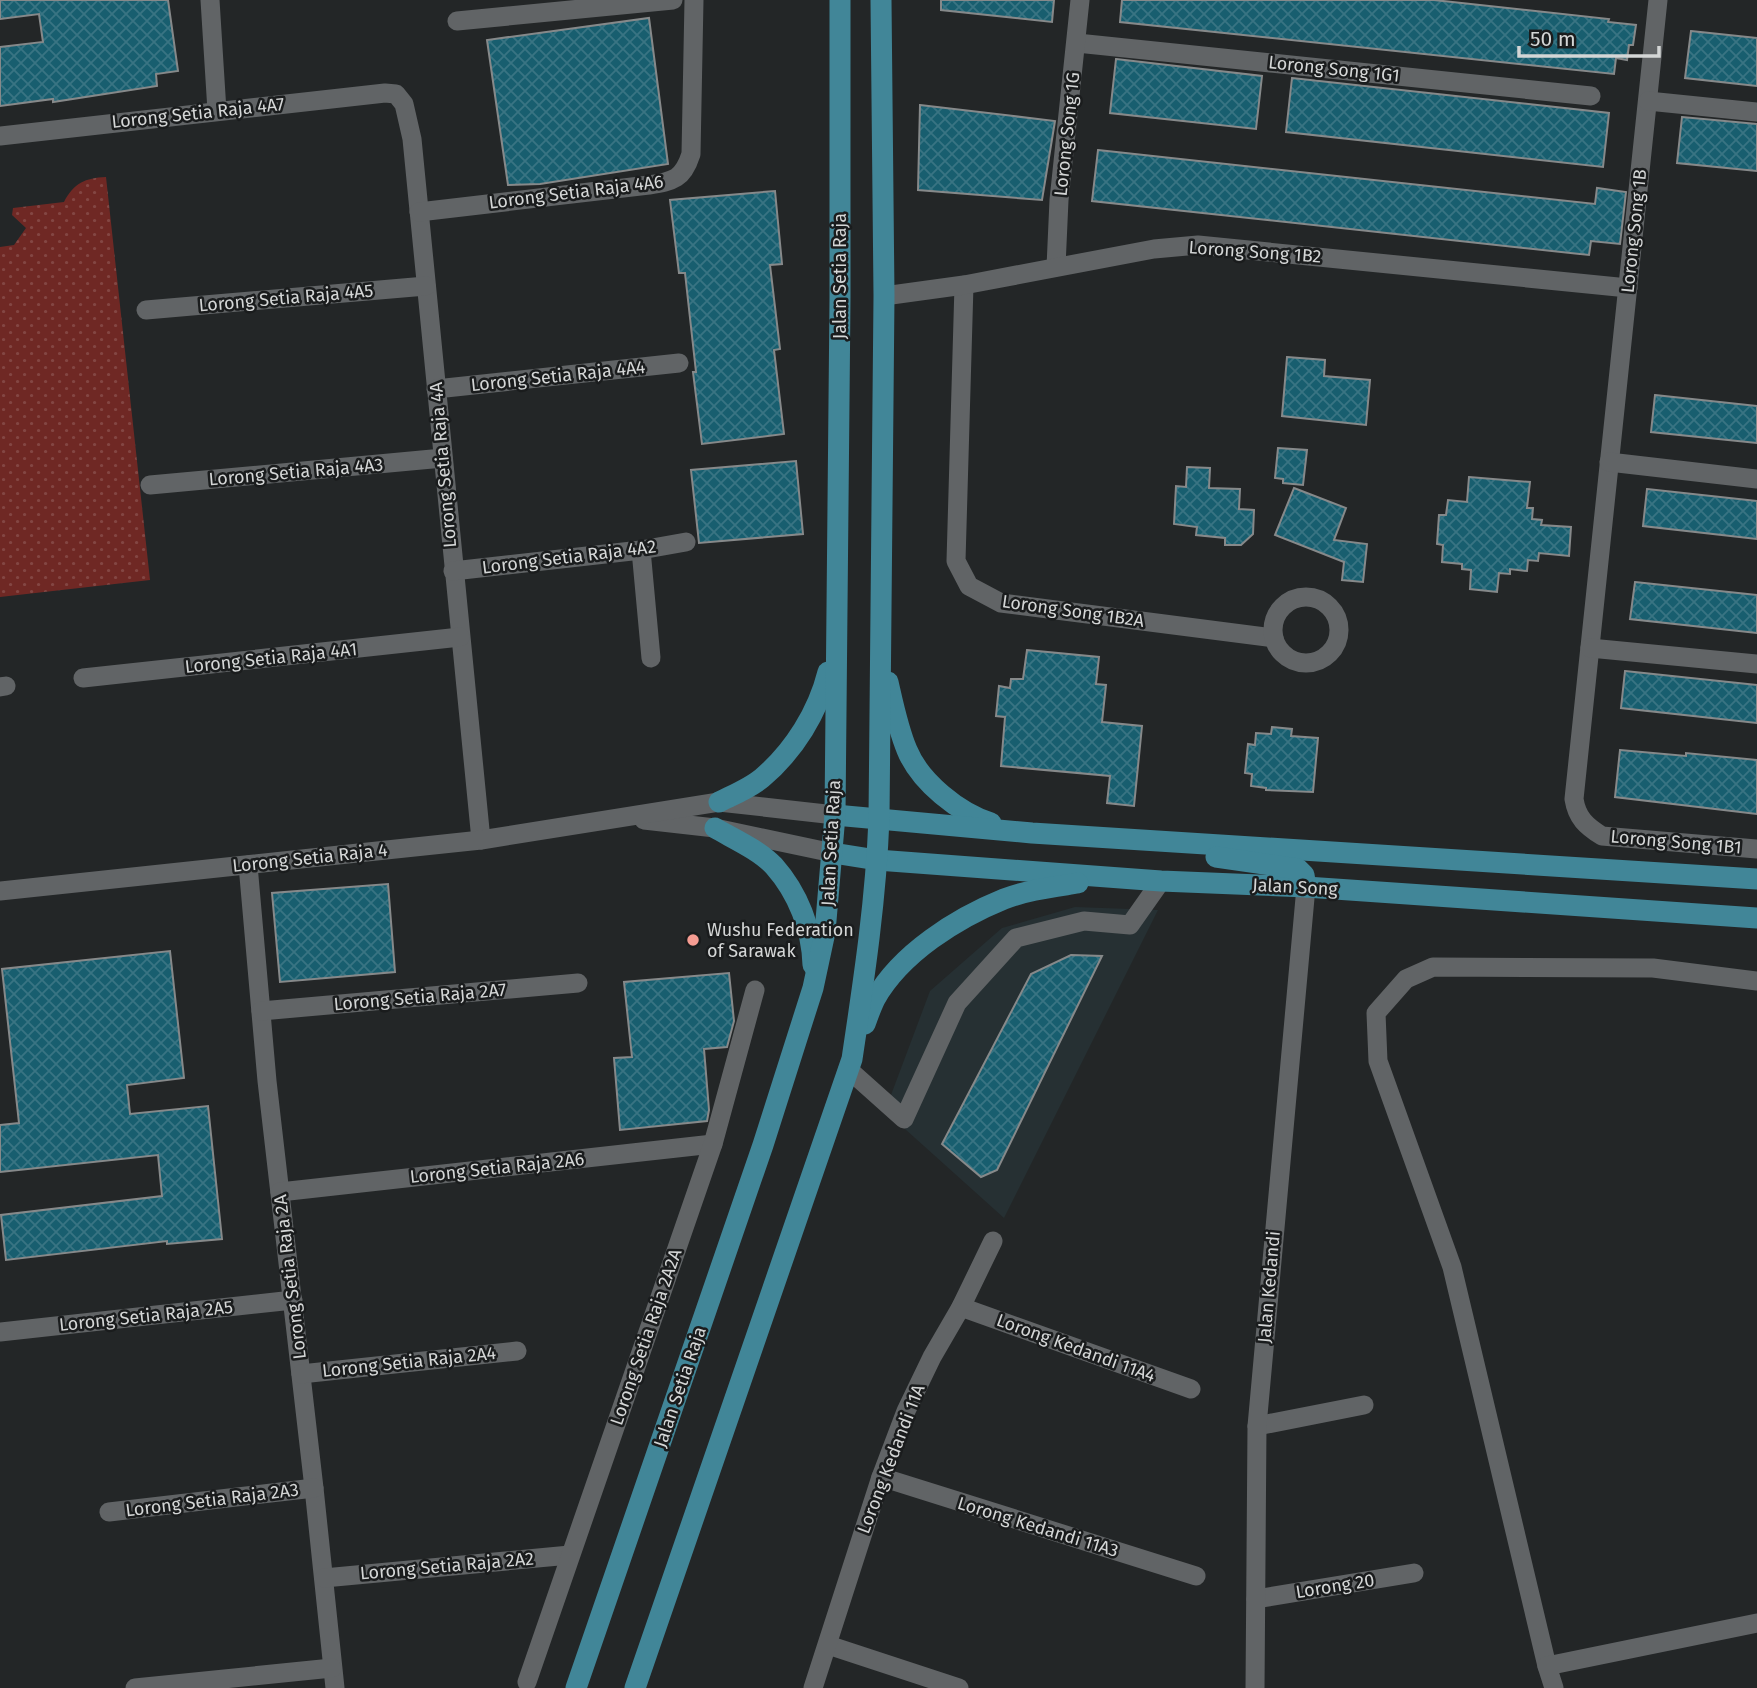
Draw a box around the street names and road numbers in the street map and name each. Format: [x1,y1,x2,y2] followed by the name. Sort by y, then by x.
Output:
[1267,51,1401,87] street label: Lorong Song 1G1
[1050,71,1084,197] street label: Lorong Song 1G
[110,93,286,133] street label: Lorong Setia Raja 4A7
[1617,168,1651,294] street label: Lorong Song 1B
[487,170,665,214] street label: Lorong Setia Raja 4A6
[829,213,851,339] street label: Jalan Setia Raja
[1188,236,1322,268] street label: Lorong Song 1B2
[198,279,374,317] street label: Lorong Setia Raja 4A5
[470,356,647,396] street label: Lorong Setia Raja 4A4
[425,381,461,549] street label: Lorong Setia Raja 4A
[208,453,384,491] street label: Lorong Setia Raja 4A3
[481,535,657,579] street label: Lorong Setia Raja 4A2
[1001,590,1146,632] street label: Lorong Song 1B2A
[184,638,358,678] street label: Lorong Setia Raja 4A1
[817,779,845,907] street label: Jalan Setia Raja
[1610,825,1742,859] street label: Lorong Song 1B1
[231,839,389,877] street label: Lorong Setia Raja 4
[1252,874,1339,900] street label: Jalan Song
[333,978,507,1016] street label: Lorong Setia Raja 2A7
[409,1148,585,1188] street label: Lorong Setia Raja 2A6
[269,1193,311,1360] street label: Lorong Setia Raja 2A
[1253,1230,1285,1344] street label: Jalan Kedandi
[605,1245,687,1428] street label: Lorong Setia Raja 2A2A
[58,1296,234,1336] street label: Lorong Setia Raja 2A5
[994,1309,1159,1387] street label: Lorong Kedandi 11A4
[649,1324,711,1450] street label: Jalan Setia Raja
[321,1342,497,1382] street label: Lorong Setia Raja 2A4
[852,1381,930,1537] street label: Lorong Kedandi 11A
[124,1478,300,1522] street label: Lorong Setia Raja 2A3
[955,1492,1121,1562] street label: Lorong Kedandi 11A3
[359,1547,535,1585] street label: Lorong Setia Raja 2A2
[1294,1569,1376,1603] street label: Lorong 20

